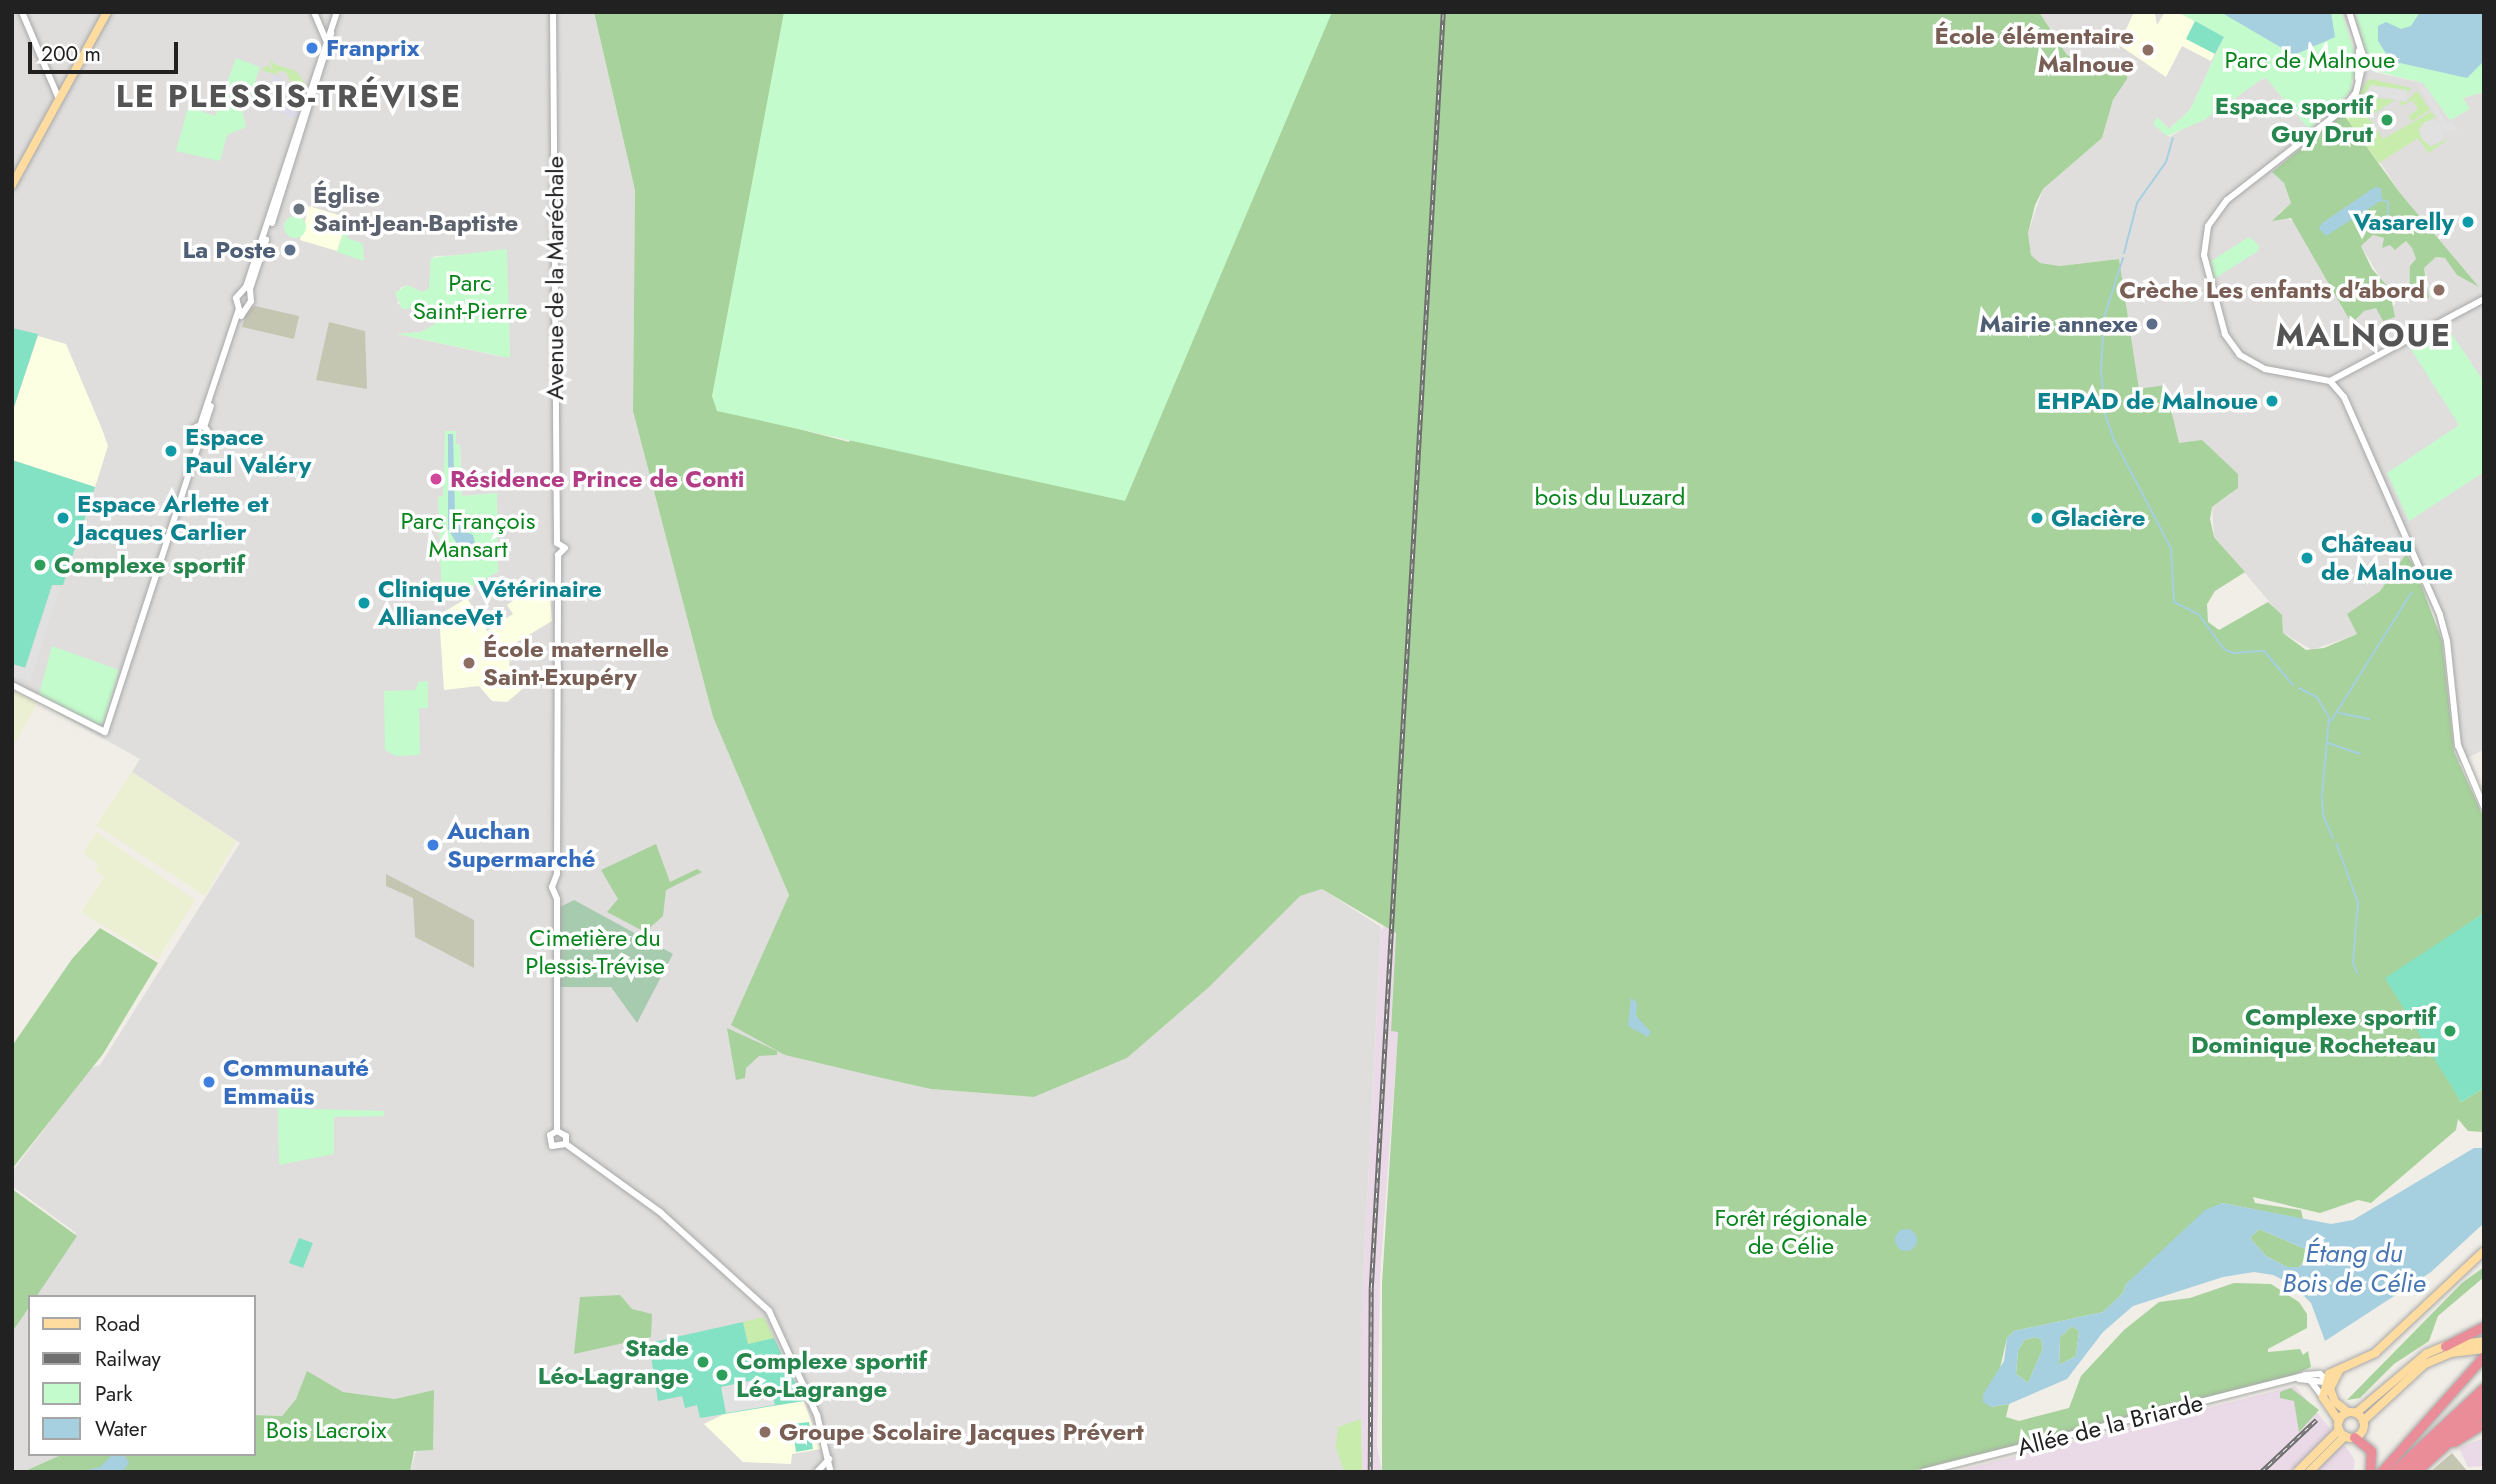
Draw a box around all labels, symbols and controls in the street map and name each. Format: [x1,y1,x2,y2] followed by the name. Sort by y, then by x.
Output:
[1934,22,2134,78] place label: École élémentaire Malnoue
[32,28,182,72] scale bar
[326,34,419,62] place label: Franprix
[41,39,101,69] text: 200 m
[304,40,320,56] marker: Franprix
[2140,42,2156,58] marker: École élémentaire Malnoue
[2225,46,2395,74] park label: Parc de Malnoue
[118,77,460,115] district label: LE PLESSIS-TRÉVISE
[2215,92,2373,148] place label: Espace sportif Guy Drut
[2379,112,2395,128] marker: Espace sportif Guy Drut
[541,156,569,400] street label: Avenue de la Maréchale
[313,181,518,237] place label: Église Saint-Jean-Baptiste
[291,201,307,217] marker: Église Saint-Jean-Baptiste
[2353,208,2454,236] place label: Vasarelly
[2460,214,2476,230] marker: Vasarelly
[182,236,276,264] place label: La Poste
[282,242,298,258] marker: La Poste
[413,269,527,325] park label: Parc Saint-Pierre
[2119,276,2425,304] place label: Crèche Les enfants d'abord
[2431,282,2447,298] marker: Crèche Les enfants d'abord
[1980,310,2138,338] place label: Mairie annexe
[2144,316,2160,332] marker: Mairie annexe
[2277,316,2451,354] district label: MALNOUE
[2037,387,2258,415] place label: EHPAD de Malnoue
[2264,393,2280,409] marker: EHPAD de Malnoue
[185,423,311,479] place label: Espace Paul Valéry
[163,443,179,459] marker: Espace Paul Valéry
[450,465,744,493] place label: Résidence Prince de Conti
[428,471,444,487] marker: Résidence Prince de Conti
[1535,483,1685,511] park label: bois du Luzard
[77,490,268,546] place label: Espace Arlette et Jacques Carlier
[2051,504,2145,532] place label: Glacière
[401,507,535,563] park label: Parc François Mansart
[55,510,71,526] marker: Espace Arlette et Jacques Carlier
[2029,510,2045,526] marker: Glacière
[2321,530,2453,586] place label: Château de Malnoue
[2299,550,2315,566] marker: Château de Malnoue
[54,551,245,579] place label: Complexe sportif
[32,557,48,573] marker: Complexe sportif
[378,575,602,631] place label: Clinique Vétérinaire AllianceVet
[356,595,372,611] marker: Clinique Vétérinaire AllianceVet
[483,635,669,691] place label: École maternelle Saint-Exupéry
[461,655,477,671] marker: École maternelle Saint-Exupéry
[447,817,596,873] place label: Auchan Supermarché
[425,837,441,853] marker: Auchan Supermarché
[525,924,665,980] park label: Cimetière du Plessis-Trévise
[2191,1003,2436,1059] place label: Complexe sportif Dominique Rocheteau
[2442,1023,2458,1039] marker: Complexe sportif Dominique Rocheteau
[223,1054,369,1110] place label: Communauté Emmaüs
[201,1074,217,1090] marker: Communauté Emmaüs
[1715,1204,1867,1260] park label: Forêt régionale de Célie
[2282,1238,2426,1300] water label: Étang du Bois de Célie
[28,1295,256,1456] legend
[95,1309,140,1339] text: Road
[538,1334,689,1390] place label: Stade Léo-Lagrange
[95,1344,161,1374] text: Railway
[736,1347,927,1403] place label: Complexe sportif Léo-Lagrange
[695,1354,711,1370] marker: Stade Léo-Lagrange
[714,1367,730,1383] marker: Complexe sportif Léo-Lagrange
[95,1379,132,1409] text: Park
[2014,1388,2206,1462] street label: Allée de la Briarde
[95,1414,147,1444] text: Water
[266,1416,386,1444] park label: Bois Lacroix
[779,1418,1144,1446] place label: Groupe Scolaire Jacques Prévert
[757,1424,773,1440] marker: Groupe Scolaire Jacques Prévert

